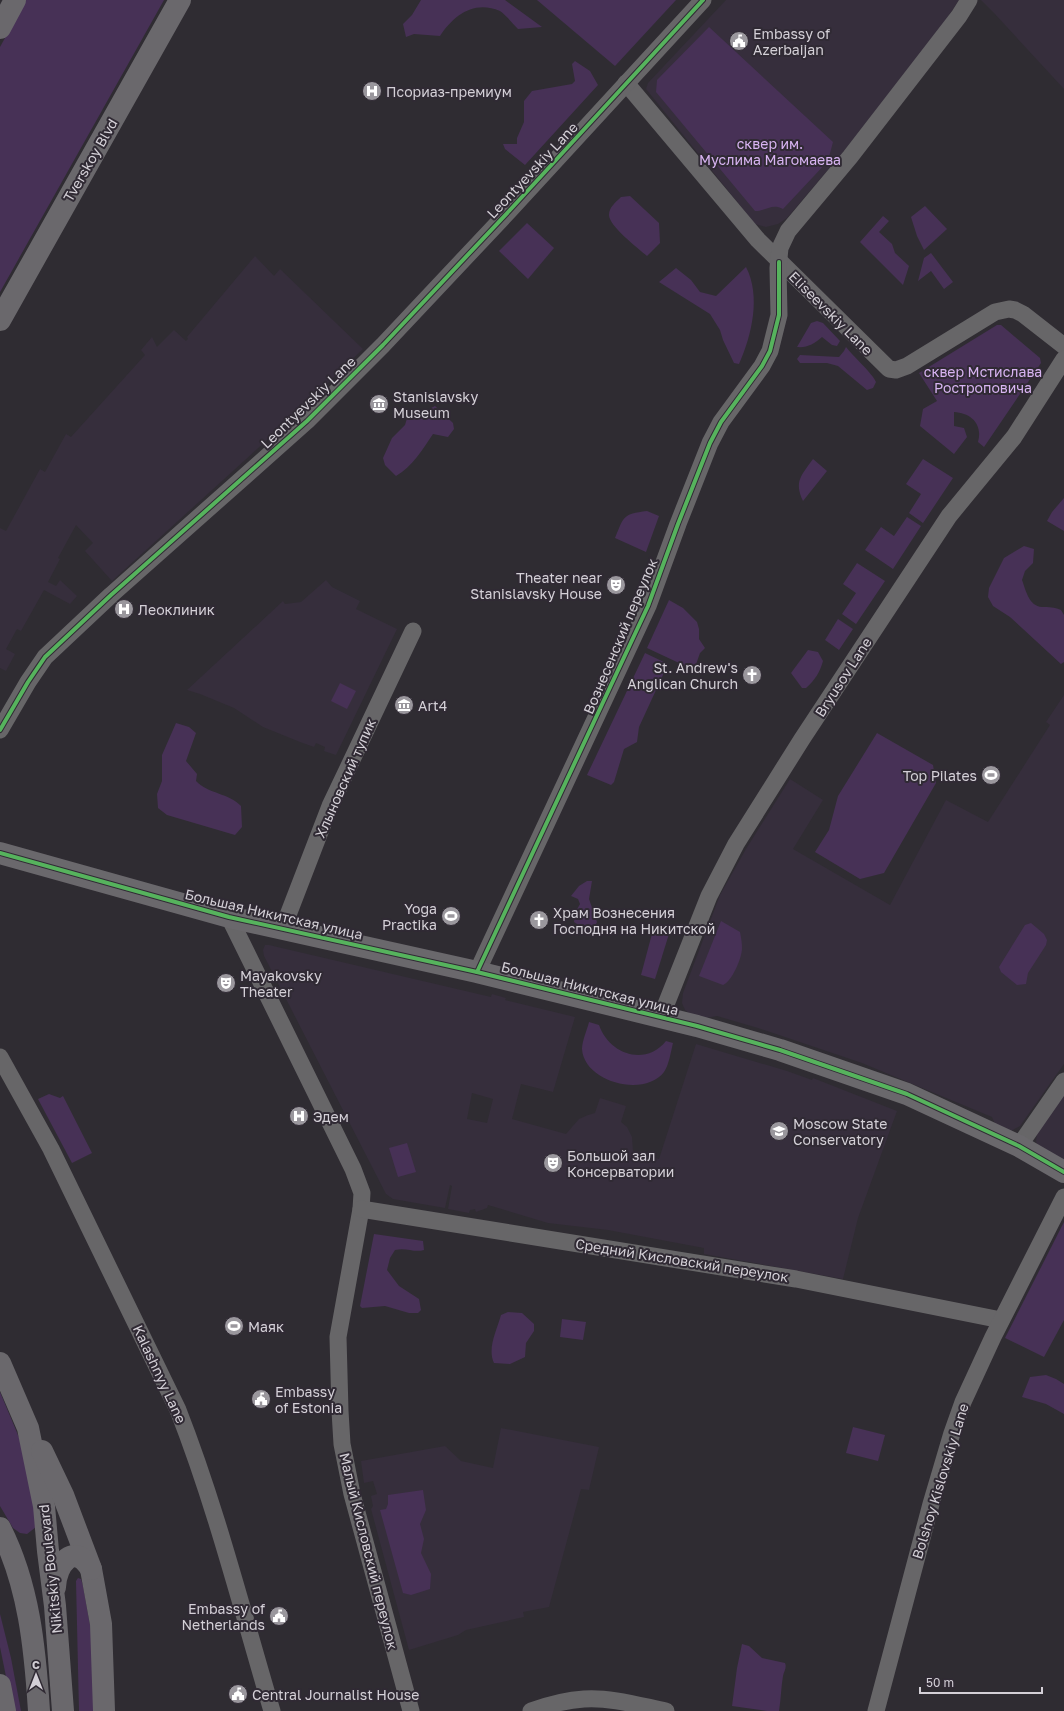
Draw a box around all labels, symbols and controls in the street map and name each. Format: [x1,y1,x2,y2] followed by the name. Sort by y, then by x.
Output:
[753,25,830,58] place label: Embassy of Azerbaijan
[728,30,750,52] public building icon: Embassy of Azerbaijan
[361,80,383,102] hospital icon: Псориаз-премиум
[386,83,512,100] place label: Псориаз-премиум
[59,115,121,205] street label: Tverskoy Blvd
[483,118,581,222] street label: Leontyevskiy Lane
[699,135,841,168] park label: сквер им. Муслима Магомаева
[786,268,876,358] street label: Eliseevskiy Lane
[257,352,359,452] street label: Leontyevskiy Lane
[924,363,1042,396] park label: сквер Мстислава Ростроповича
[393,388,478,421] place label: Stanislavsky Museum
[368,393,390,415] museum icon: Stanislavsky Museum
[579,556,661,716] street label: Вознесенский переулок
[470,569,603,602] place label: Theater near Stanislavsky House
[605,574,627,596] theatre icon: Theater near Stanislavsky House
[113,598,135,620] hospital icon: Леоклиник
[138,601,215,618] place label: Леоклиник
[811,634,875,720] street label: Bryusov Lane
[627,659,738,692] place label: St. Andrew's Anglican Church
[741,664,763,686] church icon: St. Andrew's Anglican Church
[393,694,415,716] museum icon: Art4
[418,697,447,714] place label: Art4
[311,716,379,840] street label: Хлыновский тупик
[980,764,1002,786] sports icon: Top Pilates
[903,767,977,784] place label: Top Pilates
[183,885,365,943] street label: Большая Никитская улица
[382,900,437,933] place label: Yoga Practika
[553,904,715,937] place label: Храм Вознесения Господня на Никитской
[440,905,462,927] sports icon: Yoga Practika
[528,909,550,931] church icon: Храм Вознесения Господня на Никитской
[500,958,680,1018] street label: Большая Никитская улица
[240,967,322,1000] place label: Mayakovsky Theater
[215,972,237,994] theatre icon: Mayakovsky Theater
[288,1105,310,1127] hospital icon: Эдем
[313,1108,349,1125] place label: Эдем
[793,1115,887,1148] place label: Moscow State Conservatory
[768,1120,790,1142] school or university icon: Moscow State Conservatory
[567,1147,674,1180] place label: Большой зал Консерватории
[542,1152,564,1174] theatre icon: Большой зал Консерватории
[574,1235,790,1285] street label: Средний Кисловский переулок
[223,1315,245,1337] sports icon: Маяк
[248,1318,284,1335] place label: Маяк
[130,1322,190,1426] street label: Kalashnyy Lane
[275,1383,342,1416] place label: Embassy of Estonia
[250,1388,272,1410] public building icon: Embassy of Estonia
[908,1401,972,1561] street label: Bolshoy Kislovskiy Lane
[336,1451,402,1651] street label: Малый Кисловский переулок
[35,1504,65,1634] street label: Nikitskiy Boulevard
[181,1600,265,1633] place label: Embassy of Netherlands
[268,1605,290,1627] public building icon: Embassy of Netherlands
[16,1655,56,1695] north arrow
[32,1658,40,1671] text: С
[920,1669,1042,1695] scale bar
[926,1675,954,1690] text: 50 m
[227,1683,249,1705] public building icon: Central Journalist House
[252,1686,419,1703] place label: Central Journalist House

